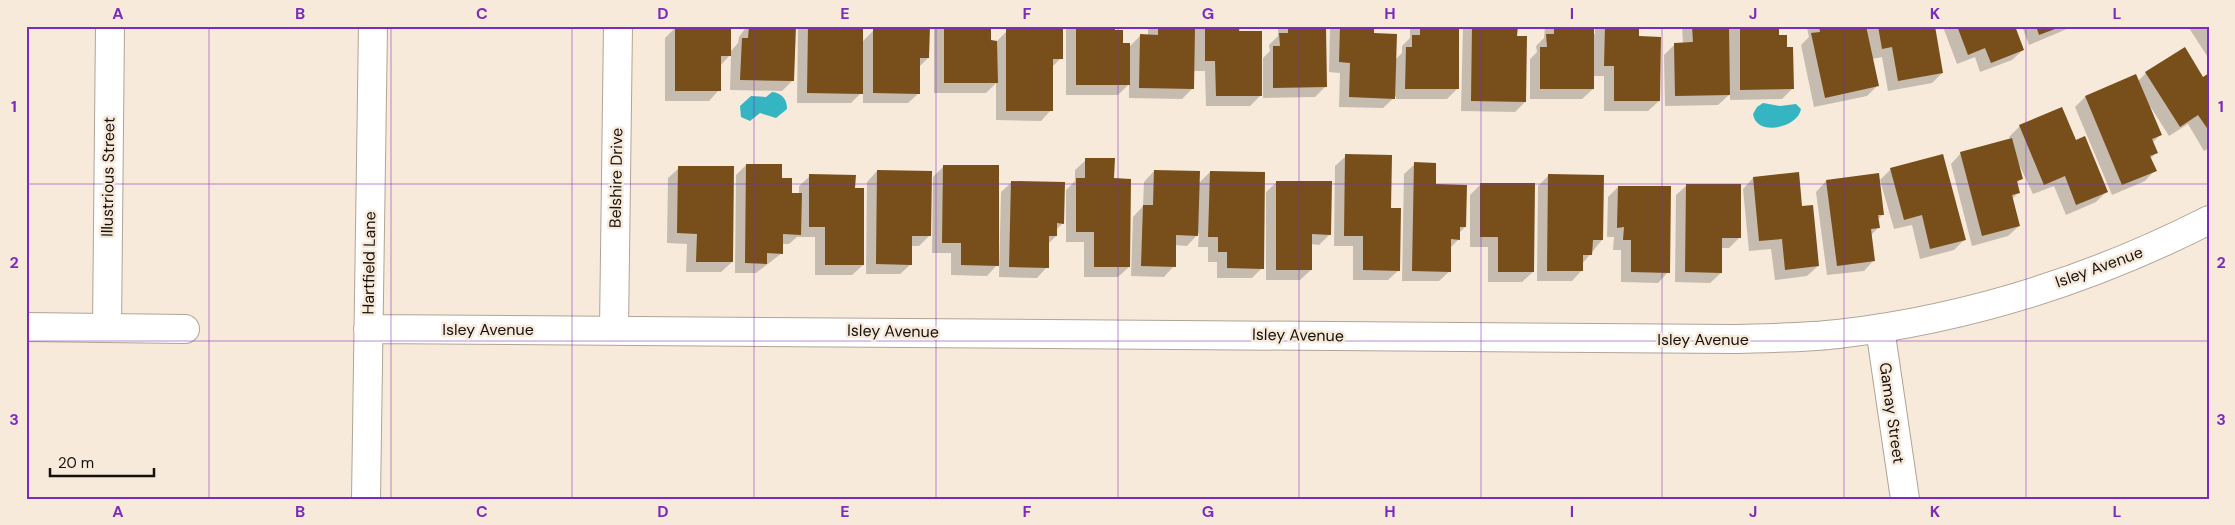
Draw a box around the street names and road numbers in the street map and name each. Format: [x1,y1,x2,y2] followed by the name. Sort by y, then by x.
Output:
[96,117,120,237] street label: Illustrious Street
[605,128,627,228] street label: Belshire Drive
[358,211,380,315] street label: Hartfield Lane
[2052,241,2146,293] street label: Isley Avenue
[442,319,534,340] street label: Isley Avenue
[847,320,939,342] street label: Isley Avenue
[1252,324,1344,346] street label: Isley Avenue
[1657,329,1749,350] street label: Isley Avenue
[1875,361,1909,465] street label: Gamay Street

